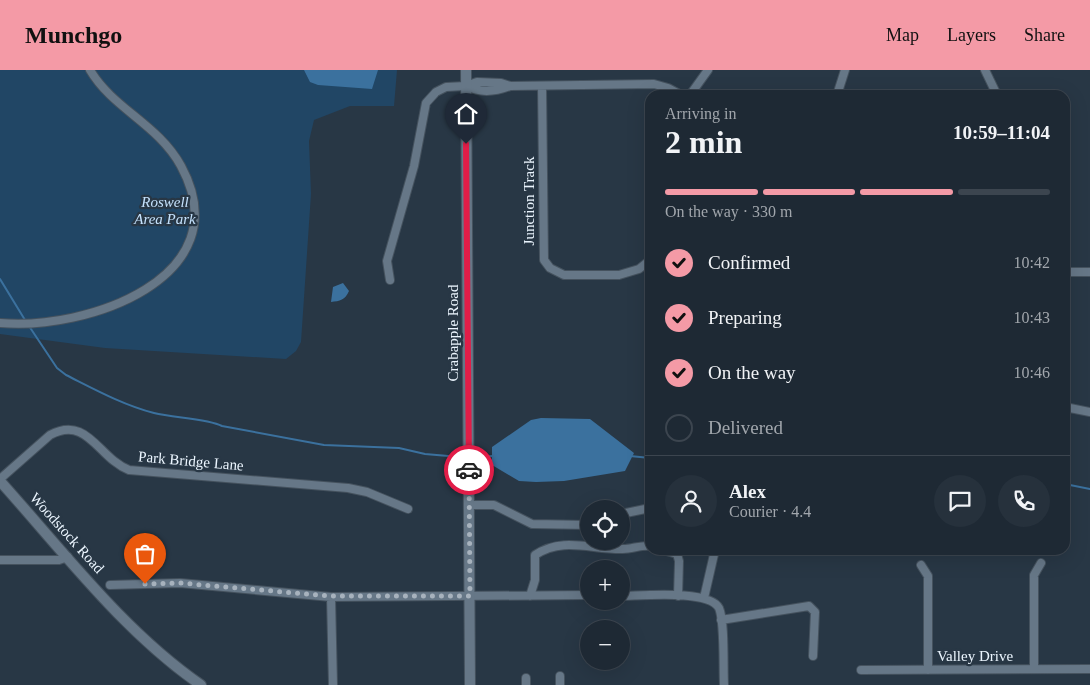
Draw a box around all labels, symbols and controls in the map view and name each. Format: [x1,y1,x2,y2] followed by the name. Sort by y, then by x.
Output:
[25,22,122,48] text: Munchgo
[886,25,919,45] text: Map
[947,25,996,45] text: Layers
[1024,25,1065,45] text: Share
[445,93,487,144] pin
[452,100,480,128] icon: home
[665,105,737,122] text: Arriving in
[953,122,1050,143] text: 10:59–11:04
[665,124,742,160] text: 2 min
[521,156,537,245] street label: Junction Track
[133,194,196,227] park label: Roswell Area Park
[665,203,793,220] text: On the way · 330 m
[665,249,693,277] icon: check
[708,252,790,273] text: Confirmed
[1014,254,1050,271] text: 10:42
[445,284,461,382] street label: Crabapple Road
[665,304,693,332] icon: check
[708,307,782,328] text: Preparing
[1014,309,1050,326] text: 10:43
[665,359,693,387] icon: check
[708,362,796,383] text: On the way
[1014,364,1050,381] text: 10:46
[708,417,783,438] text: Delivered
[444,445,494,495] courier
[138,448,245,474] street label: Park Bridge Lane
[455,456,483,484] icon: car
[665,475,717,527] button: person
[934,475,986,527] button: chat
[998,475,1050,527] button: phone
[729,481,766,502] text: Alex
[27,490,108,577] street label: Woodstock Road
[580,500,630,670] map controls
[580,500,630,550] button: locate
[729,503,811,520] text: Courier · 4.4
[124,533,166,584] pin
[131,540,159,568] icon: bag
[580,560,630,610] button: +
[580,620,630,670] button: −
[937,648,1013,664] street label: Valley Drive

